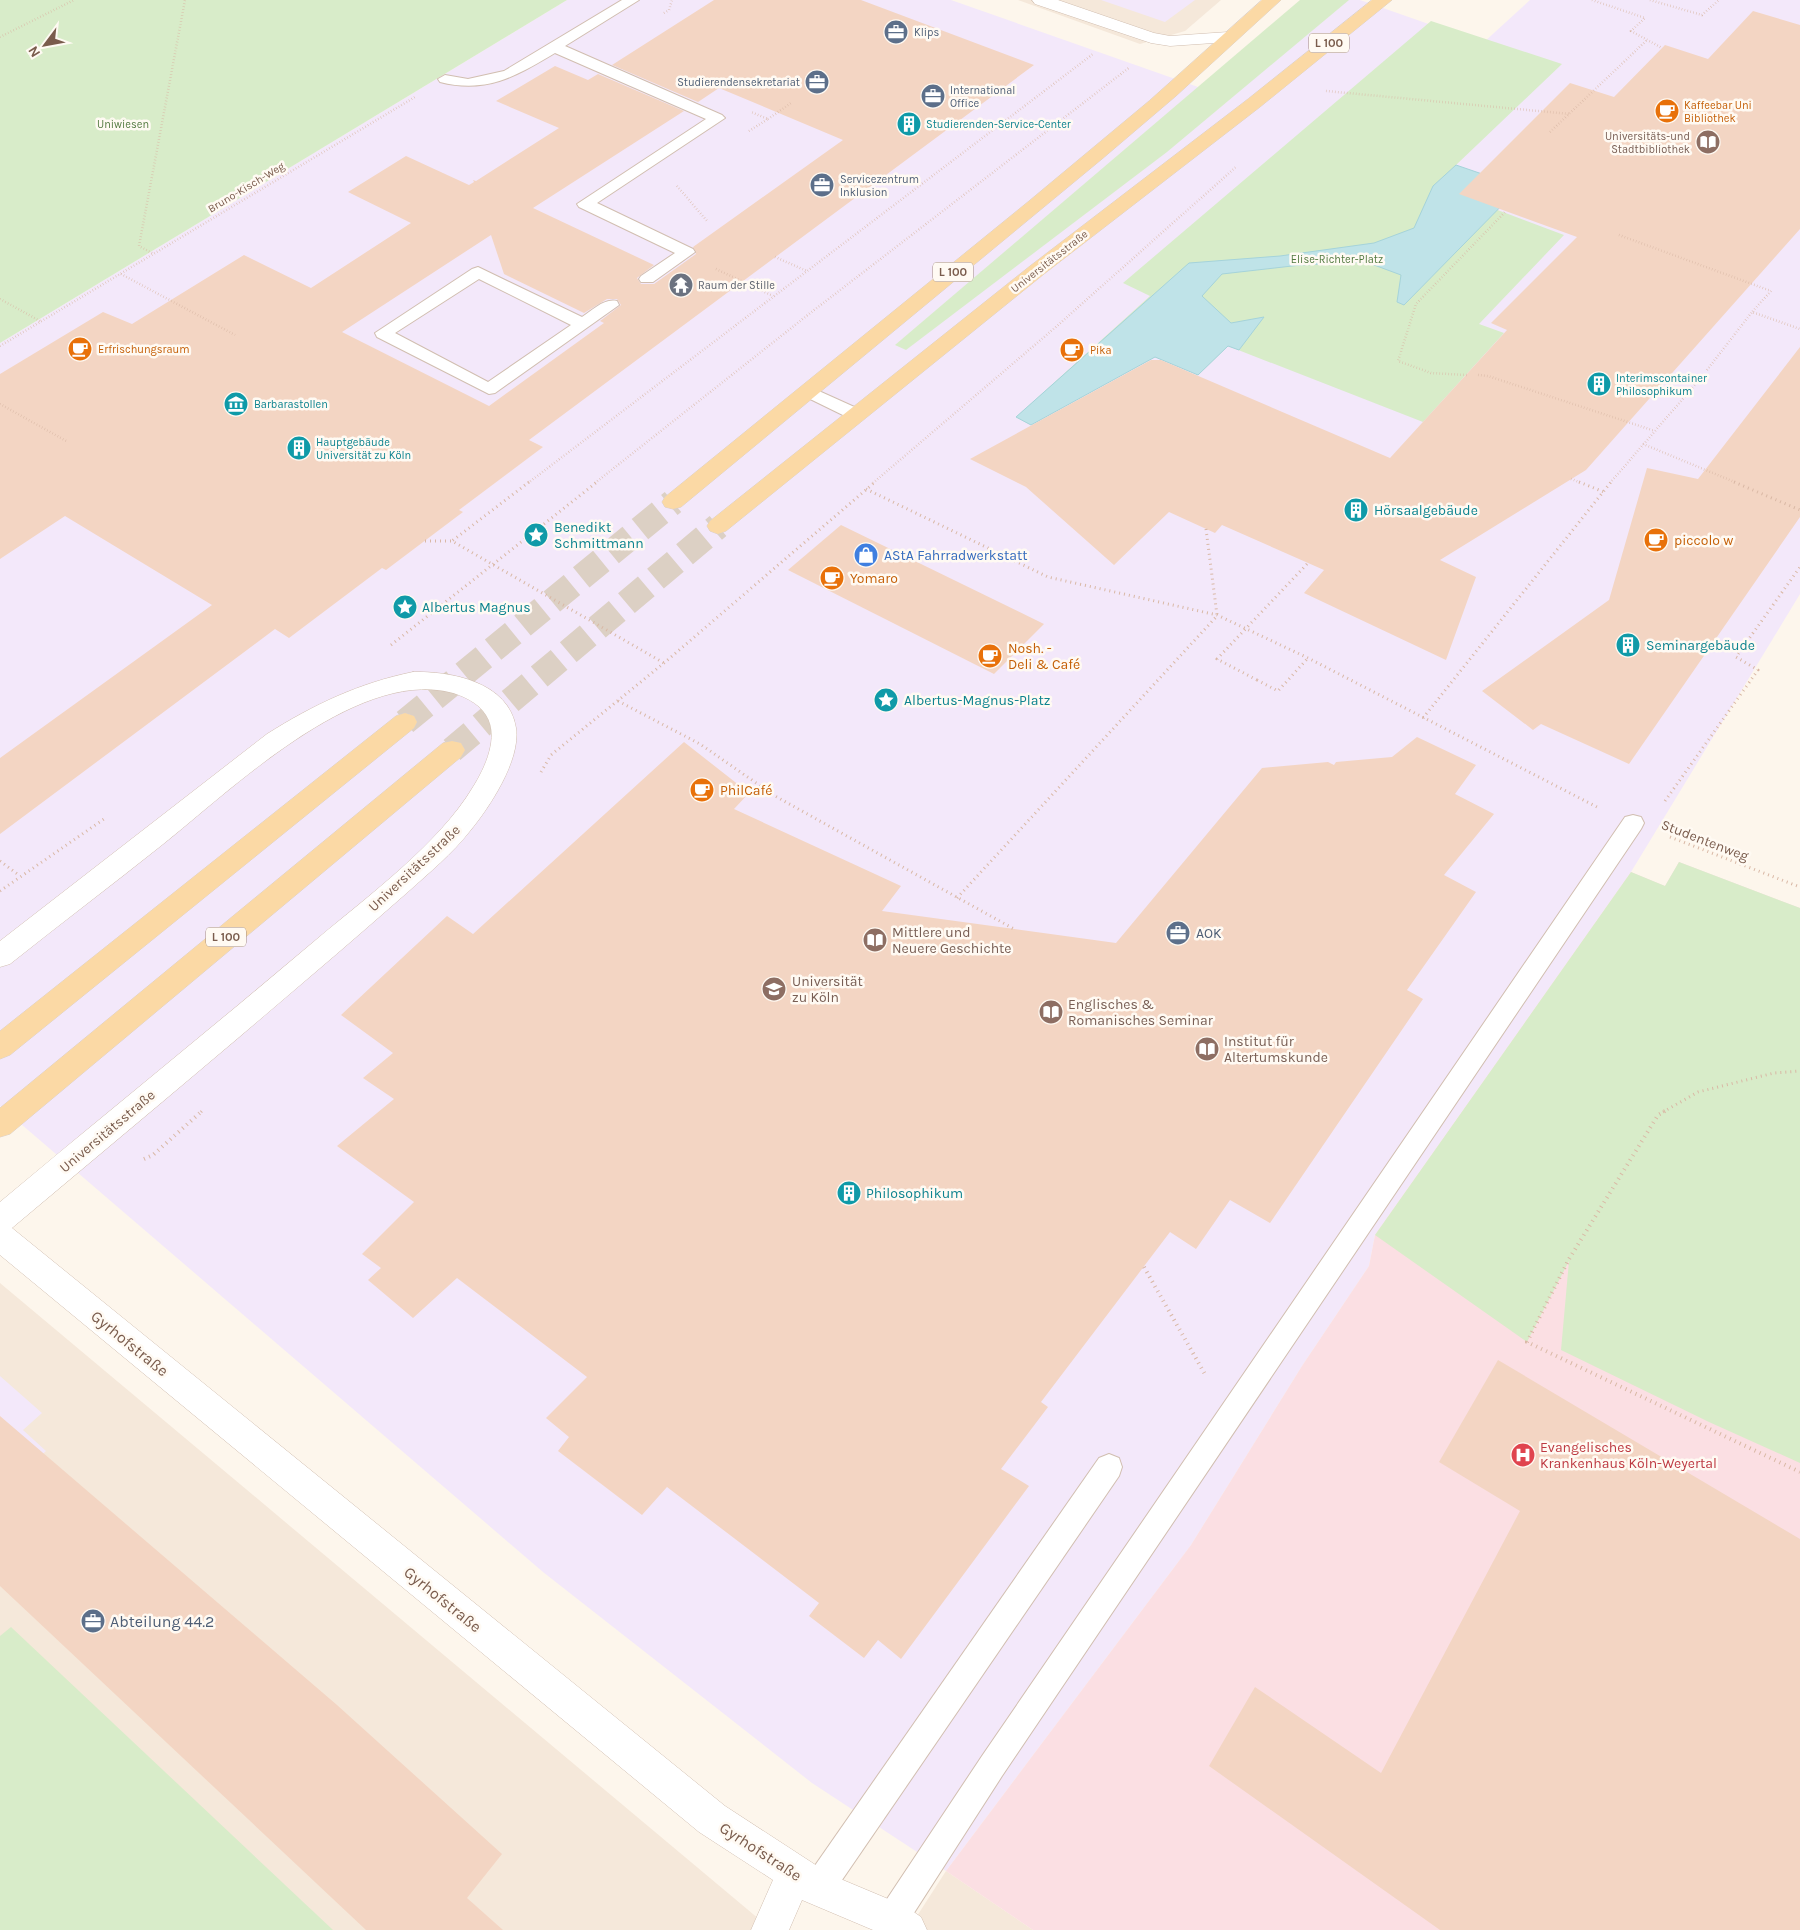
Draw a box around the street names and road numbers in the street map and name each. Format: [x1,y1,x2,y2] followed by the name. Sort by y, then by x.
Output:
[1309,34,1349,52] road number: L 100
[206,159,288,215] street label: Bruno-Kisch-Weg
[1008,227,1091,295] street label: Universitätsstraße
[933,262,973,282] road number: L 100
[1659,816,1751,865] street label: Studentenweg
[365,821,464,915] street label: Universitätsstraße
[206,928,246,946] road number: L 100
[56,1087,158,1176] street label: Universitätsstraße
[87,1306,172,1380] street label: Gyrhofstraße
[400,1562,485,1636] street label: Gyrhofstraße
[716,1818,805,1885] street label: Gyrhofstraße

